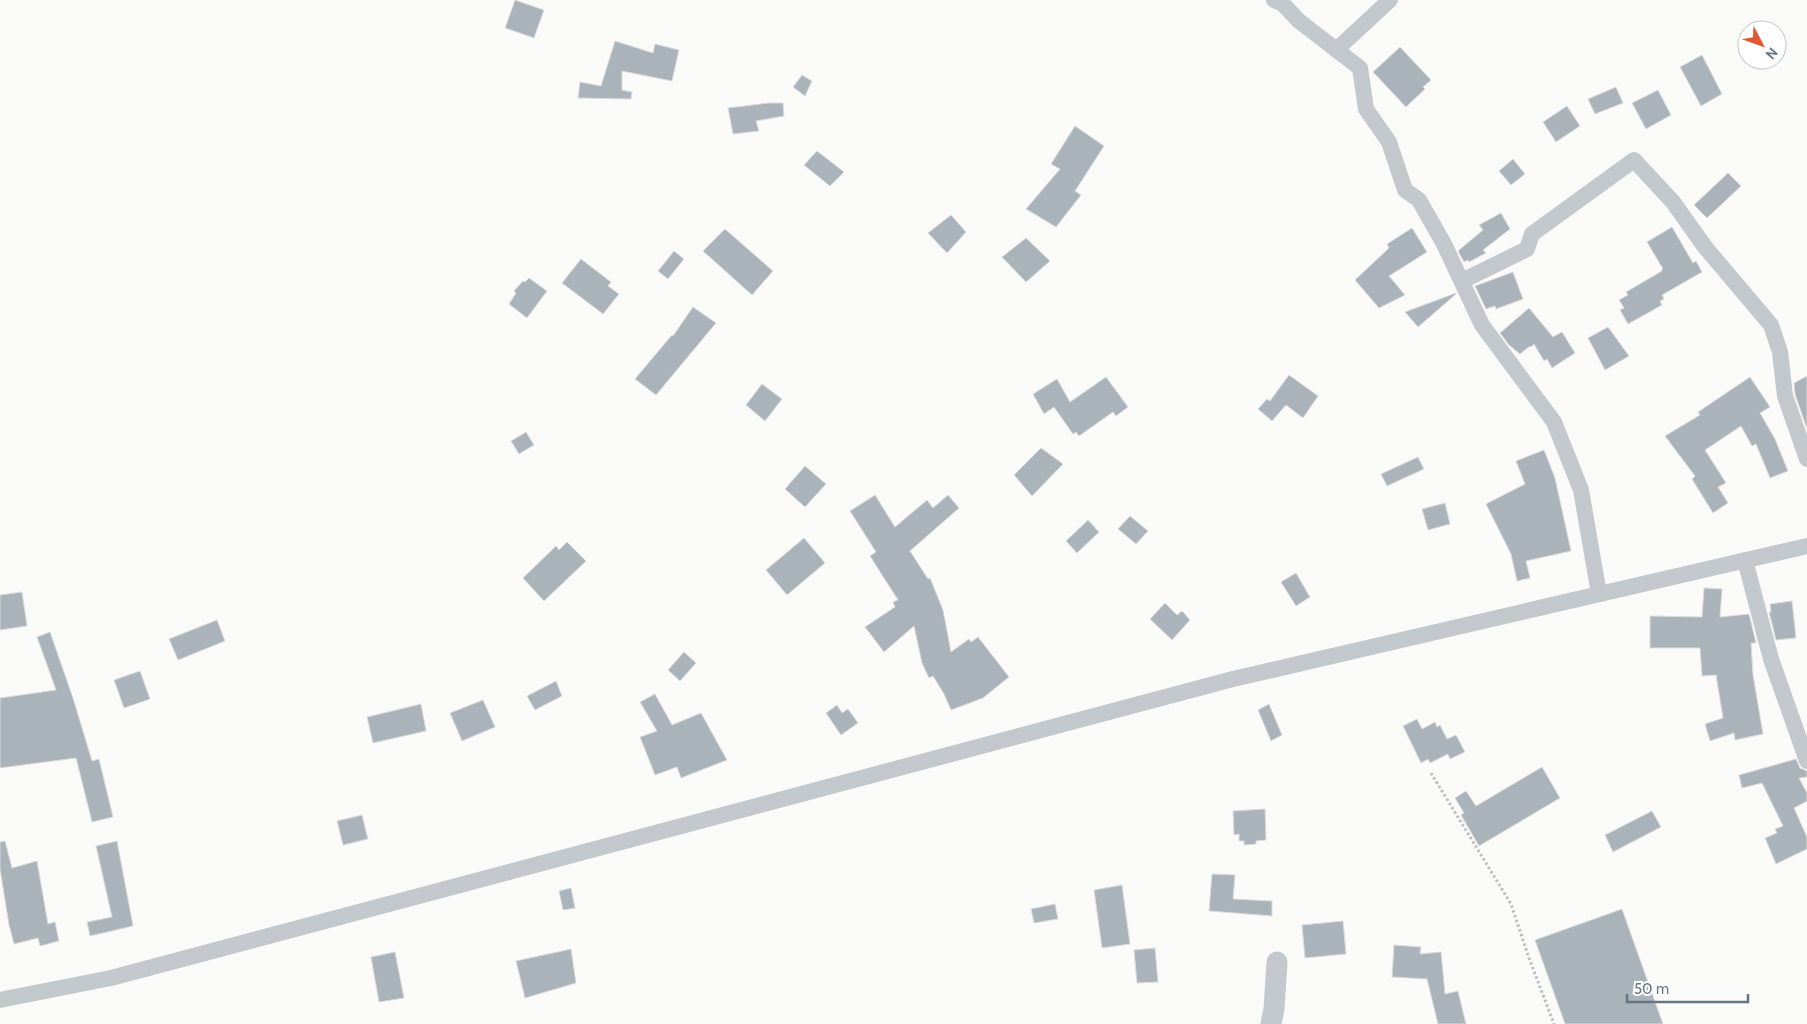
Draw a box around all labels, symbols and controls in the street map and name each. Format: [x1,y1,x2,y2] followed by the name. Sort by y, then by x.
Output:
[1737,20,1787,70] north arrow
[1762,44,1782,63] text: N
[1627,972,1748,1004] scale bar
[1634,980,1669,998] text: 50 m

